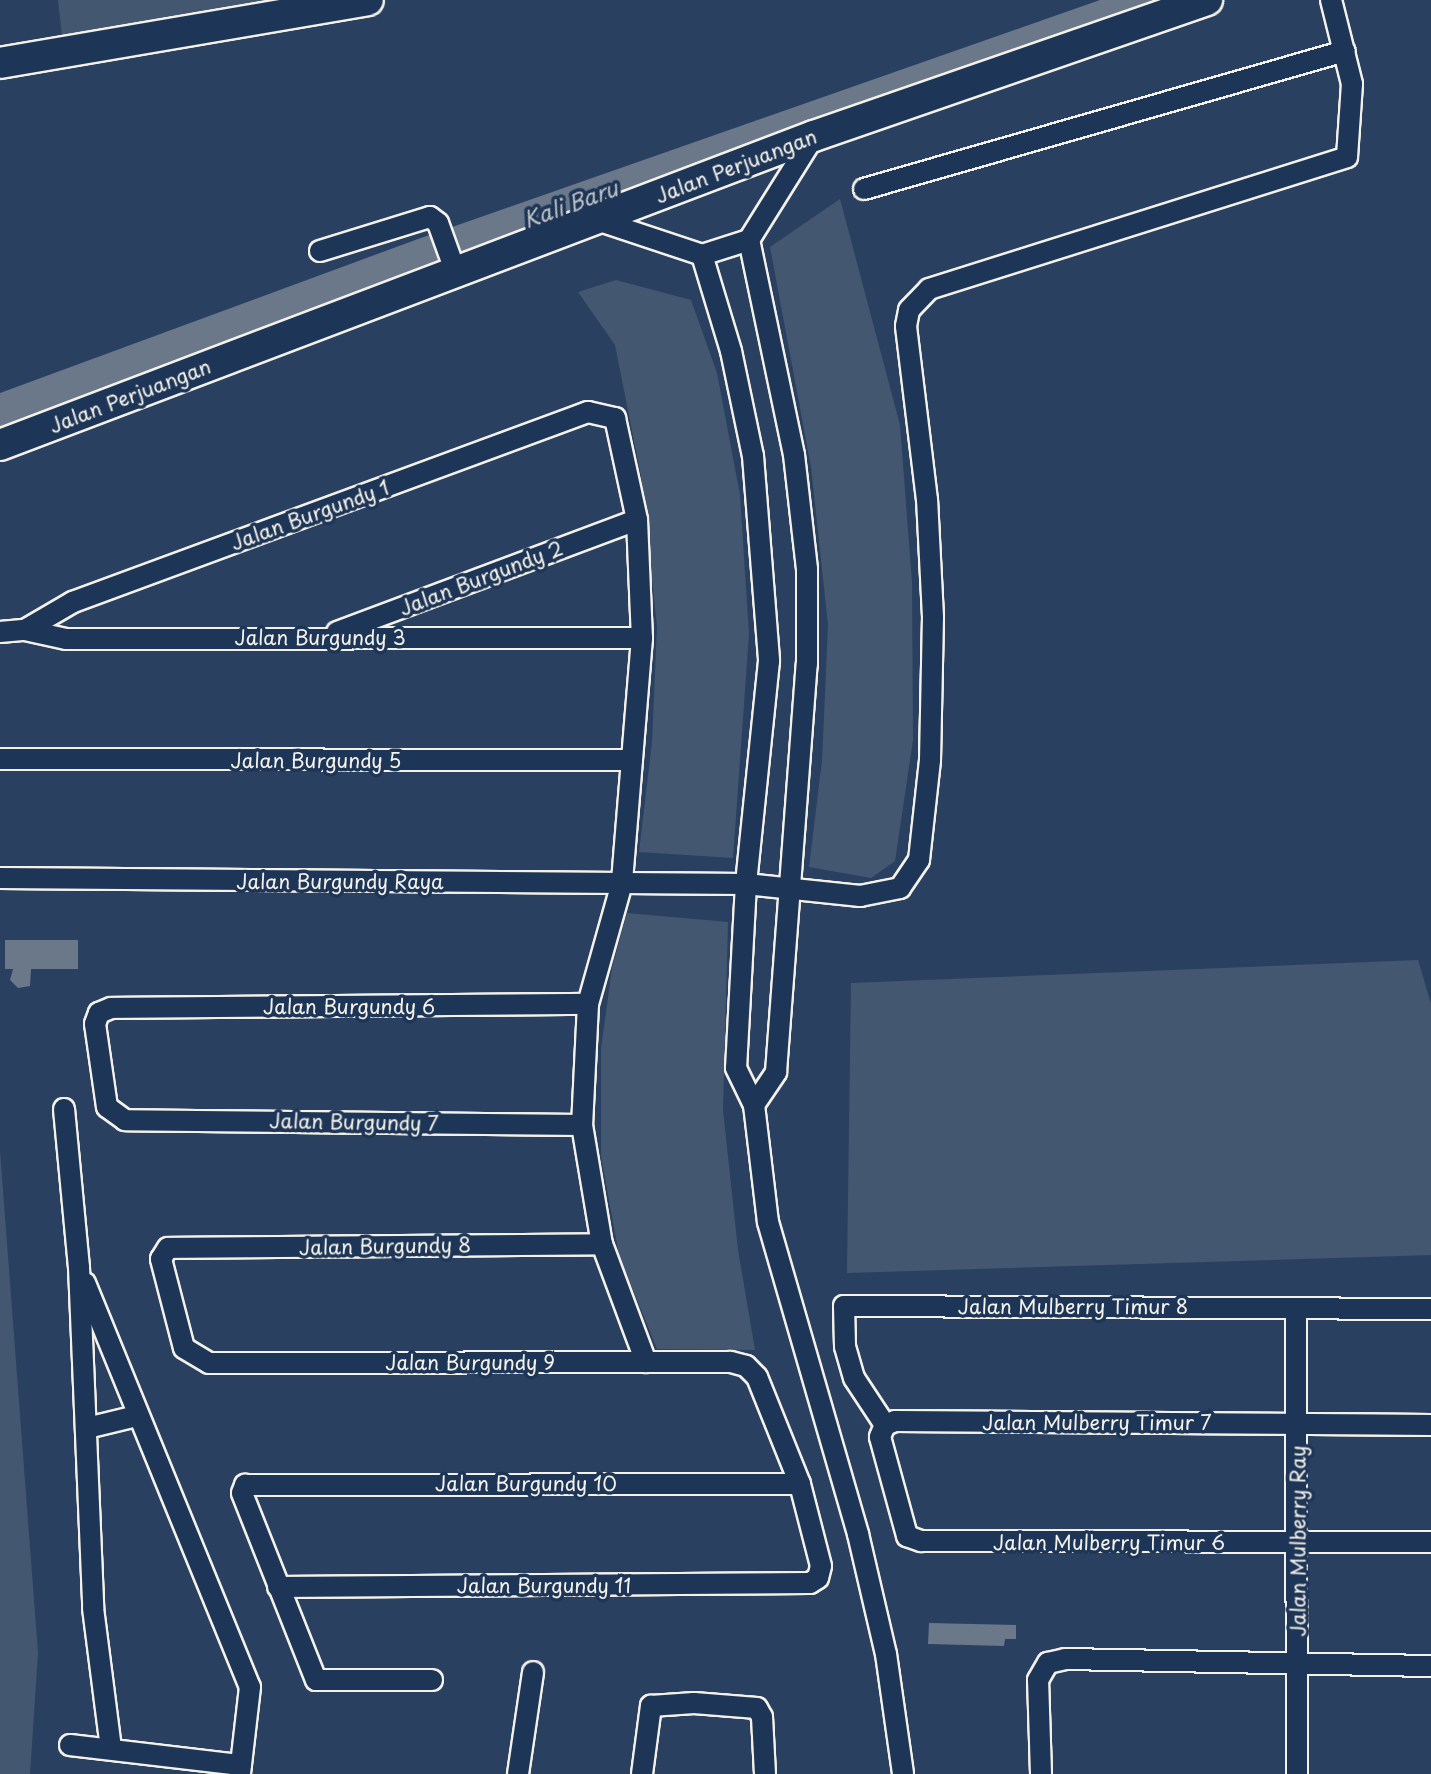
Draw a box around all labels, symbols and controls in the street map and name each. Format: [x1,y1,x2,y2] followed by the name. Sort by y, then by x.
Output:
[652,124,820,208] street label: Jalan Perjuangan
[519,174,621,232] water label: Kali Baru
[46,354,214,438] street label: Jalan Perjuangan
[227,475,393,555] street label: Jalan Burgundy 1
[396,536,566,620] street label: Jalan Burgundy 2
[234,625,406,649] street label: Jalan Burgundy 3
[230,748,402,772] street label: Jalan Burgundy 5
[236,869,444,893] street label: Jalan Burgundy Raya
[262,994,436,1018] street label: Jalan Burgundy 6
[268,1109,440,1135] street label: Jalan Burgundy 7
[299,1233,471,1259] street label: Jalan Burgundy 8
[958,1294,1188,1318] street label: Jalan Mulberry Timur 8
[384,1350,556,1374] street label: Jalan Burgundy 9
[982,1410,1212,1434] street label: Jalan Mulberry Timur 7
[1286,1445,1310,1637] street label: Jalan Mulberry Ray
[434,1471,618,1495] street label: Jalan Burgundy 10
[993,1530,1225,1554] street label: Jalan Mulberry Timur 6
[456,1573,632,1597] street label: Jalan Burgundy 11

